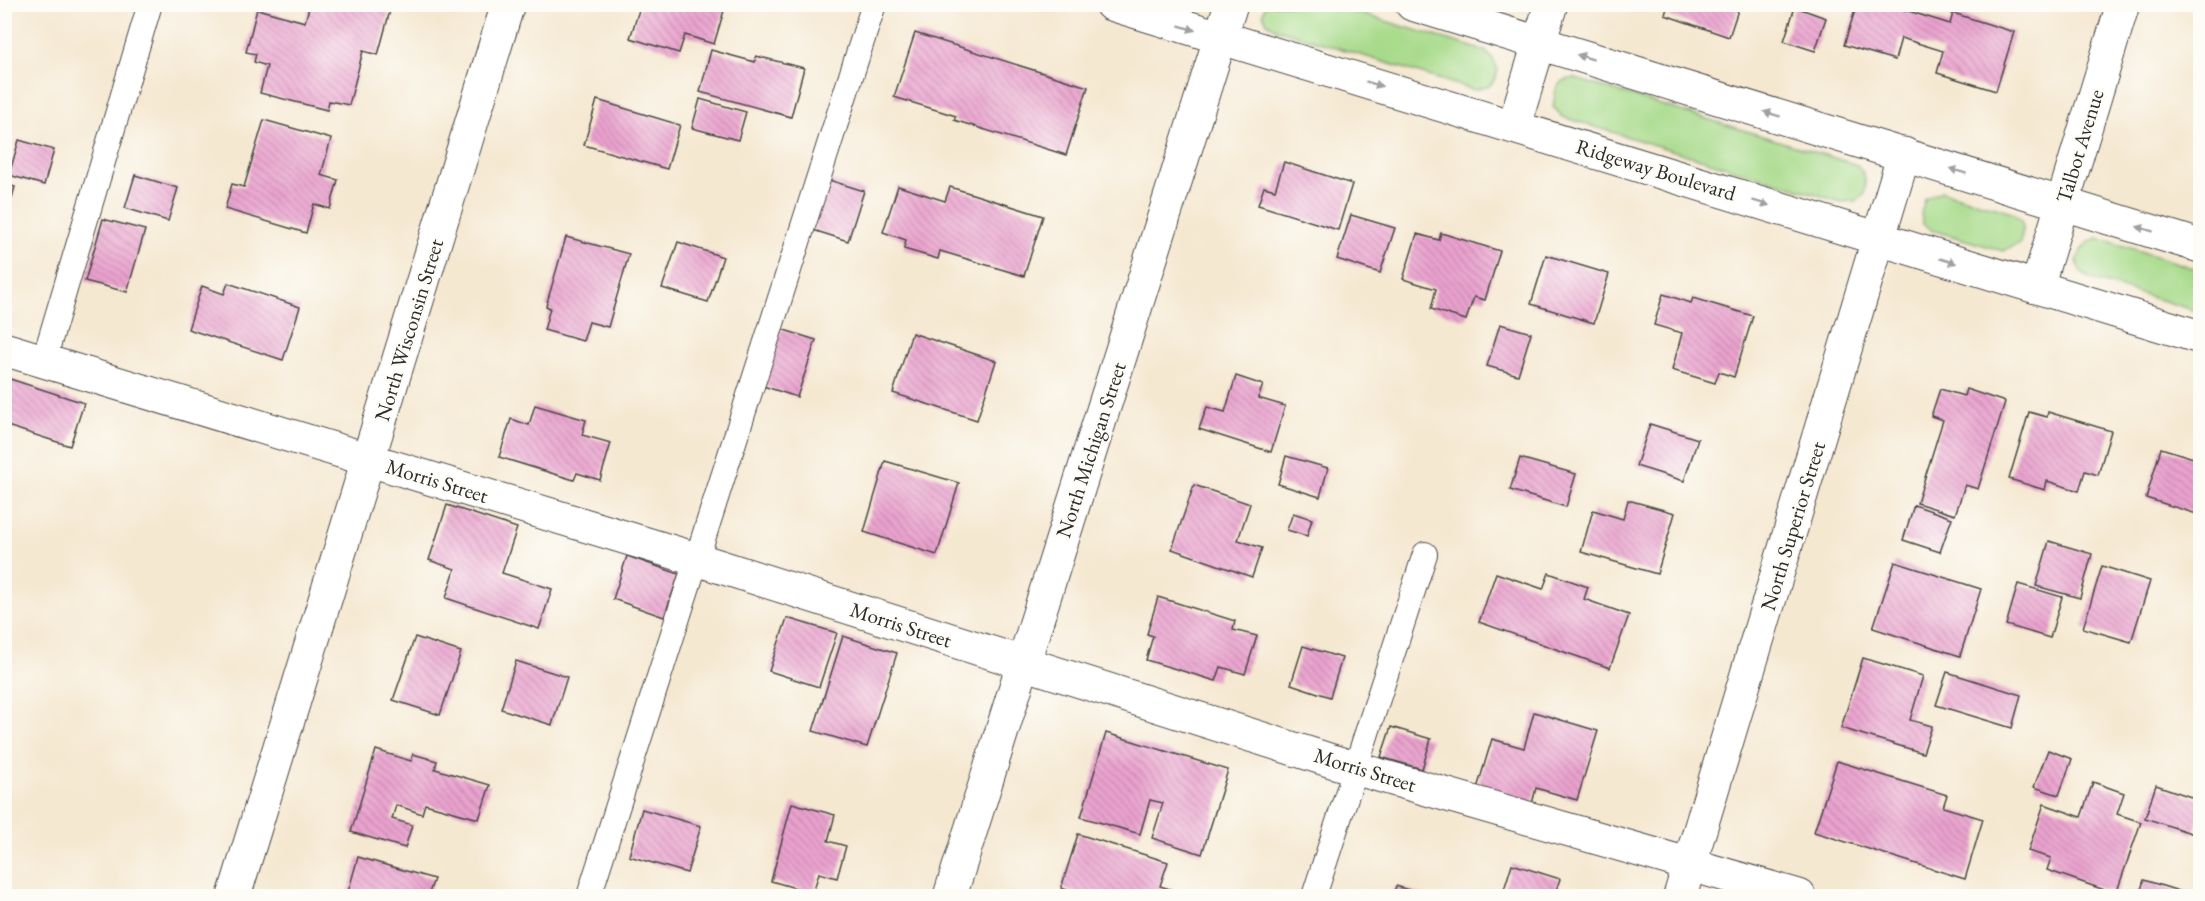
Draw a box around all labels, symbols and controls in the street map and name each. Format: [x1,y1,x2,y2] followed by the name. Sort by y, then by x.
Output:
[1178,24,1196,33] one-way arrow
[1576,52,1594,61] one-way arrow
[1365,80,1383,89] one-way arrow
[2049,86,2110,206] street label: Talbot Avenue
[1763,109,1781,118] one-way arrow
[1573,132,1740,207] street label: Ridgeway Boulevard
[1949,166,1967,175] one-way arrow
[1752,199,1770,208] one-way arrow
[2136,224,2154,233] one-way arrow
[368,235,449,424] street label: North Wisconsin Street
[1939,257,1957,266] one-way arrow
[1049,358,1132,541] street label: North Michigan Street
[1754,438,1831,614] street label: North Superior Street
[383,452,492,509] street label: Morris Street
[847,595,956,654] street label: Morris Street
[1311,741,1420,798] street label: Morris Street

